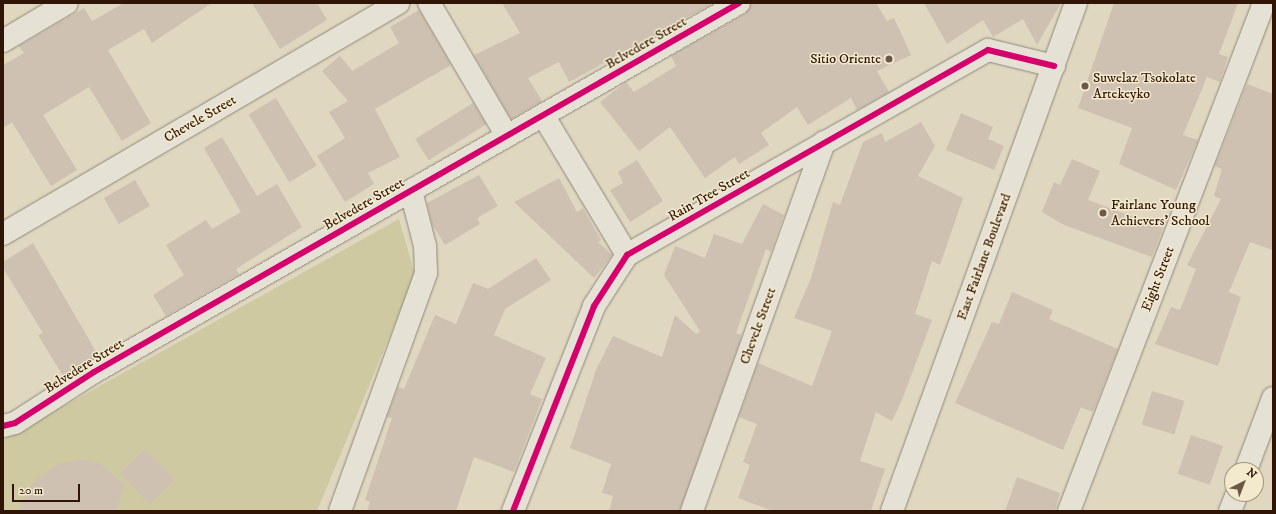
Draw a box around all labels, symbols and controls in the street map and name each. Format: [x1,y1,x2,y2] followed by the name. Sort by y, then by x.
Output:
[603,13,689,73] street label: Belvedere Street
[810,51,881,67] place label: Sitio Oriente
[884,54,894,64] marker: Sitio Oriente
[1093,70,1196,102] place label: Suwelaz Tsokolate Artekeyko
[1080,81,1090,91] marker: Suwelaz Tsokolate Artekeyko
[161,92,239,146] street label: Chevele Street
[665,165,753,225] street label: Rain Tree Street
[321,174,407,234] street label: Belvedere Street
[953,191,1015,323] street label: East Fairlane Boulevard
[1111,197,1210,230] place label: Fairlane Young Achievers' School
[1098,208,1108,218] marker: Fairlane Young Achievers' School
[1138,244,1178,314] street label: Eight Street
[736,285,780,367] street label: Chevele Street
[41,335,127,397] street label: Belvedere Street
[1224,462,1264,502] north arrow
[1243,466,1259,482] text: N
[14,476,82,502] scale bar
[19,483,43,498] text: 20 m

